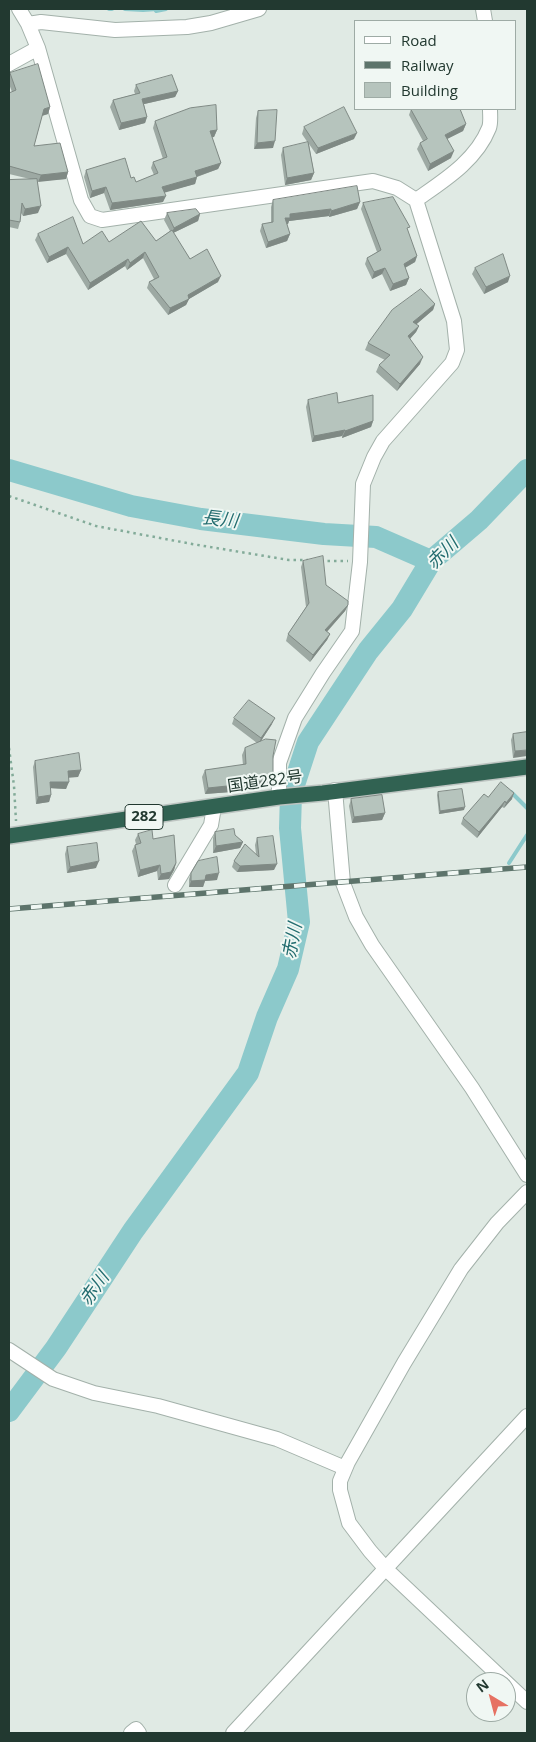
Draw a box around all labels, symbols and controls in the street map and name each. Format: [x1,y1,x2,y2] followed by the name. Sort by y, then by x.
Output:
[354,20,516,110] legend
[401,30,437,50] text: Road
[401,55,454,75] text: Railway
[401,80,458,100] text: Building
[201,507,239,533] water label: 長川
[423,534,463,574] water label: 赤川
[226,767,304,797] street label: 国道282号
[125,804,163,830] road number: 282
[279,921,307,961] water label: 赤川
[76,1268,114,1310] water label: 赤川
[466,1672,516,1722] north arrow
[472,1674,493,1696] text: N

